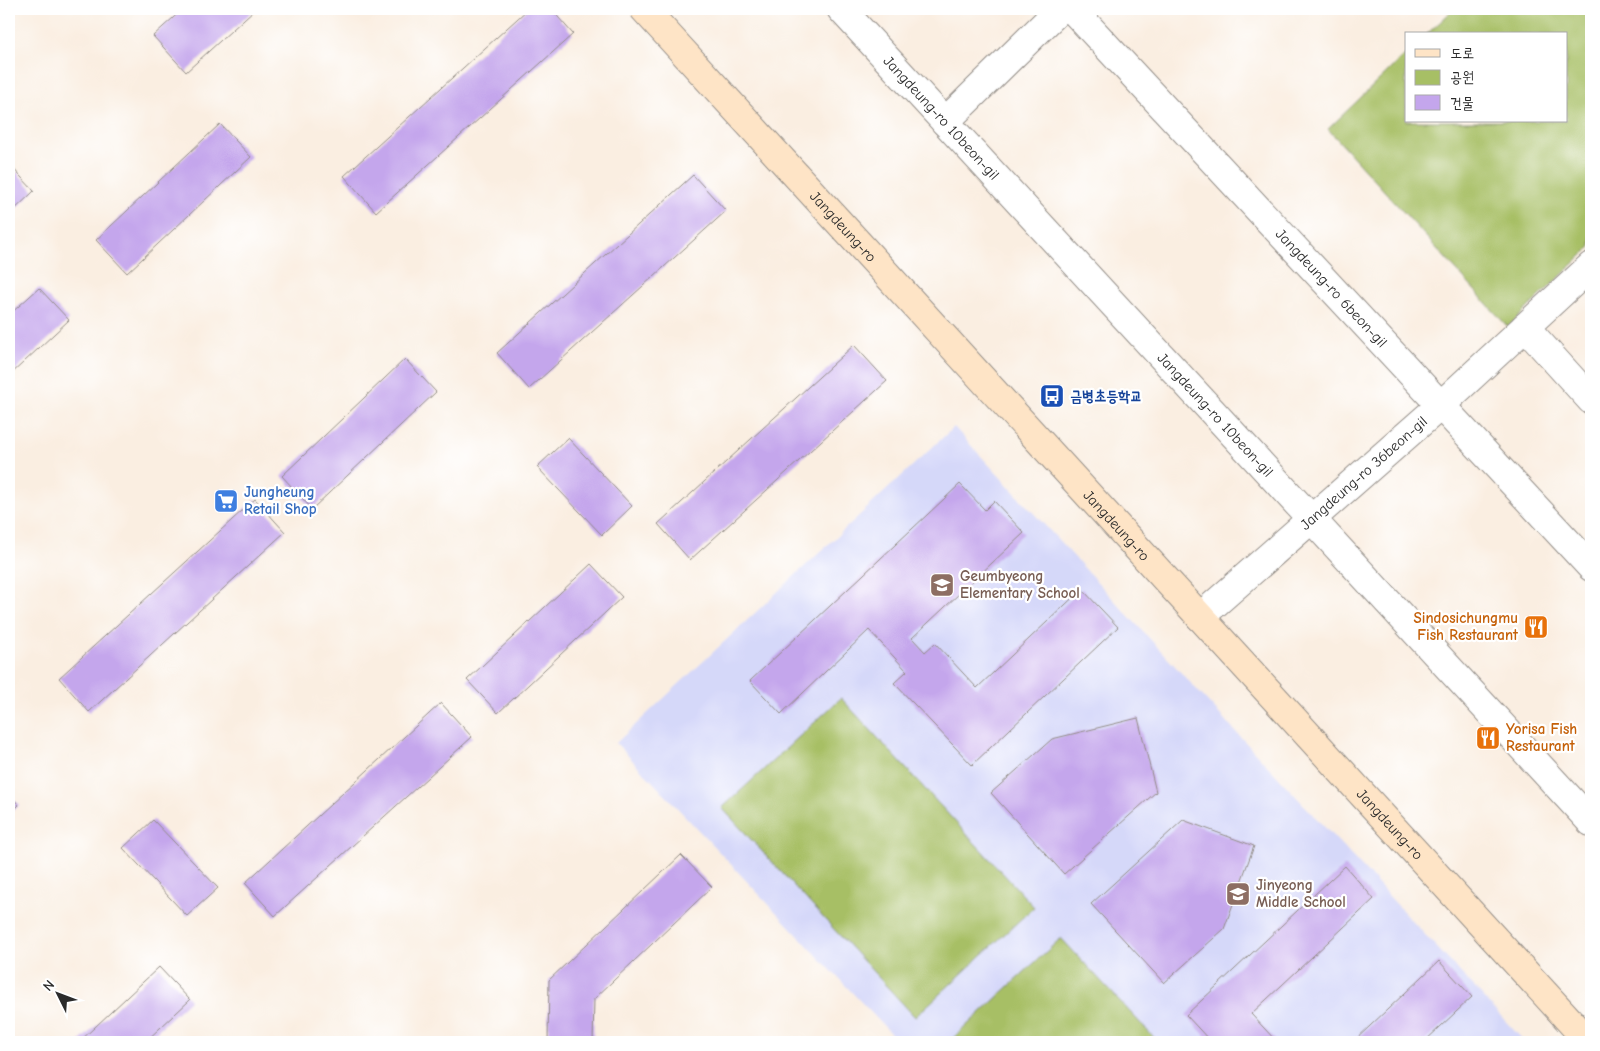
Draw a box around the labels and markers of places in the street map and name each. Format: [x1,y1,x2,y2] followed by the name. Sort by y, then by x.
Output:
[1039,383,1065,409] bus stop icon: 금병초등학교
[1070,387,1142,405] place label: 금병초등학교
[244,483,317,518] place label: Jungheung Retail Shop
[213,488,239,514] supermarket icon: Jungheung Retail Shop
[960,567,1080,602] place label: Geumbyeong Elementary School
[929,572,955,598] school or university icon: Geumbyeong Elementary School
[1414,609,1519,644] place label: Sindosichungmu Fish Restaurant
[1523,614,1549,640] restaurant icon: Sindosichungmu Fish Restaurant
[1506,720,1577,755] place label: Yorisa Fish Restaurant
[1475,725,1501,751] restaurant icon: Yorisa Fish Restaurant
[1256,876,1346,911] place label: Jinyeong Middle School
[1225,881,1251,907] school or university icon: Jinyeong Middle School

